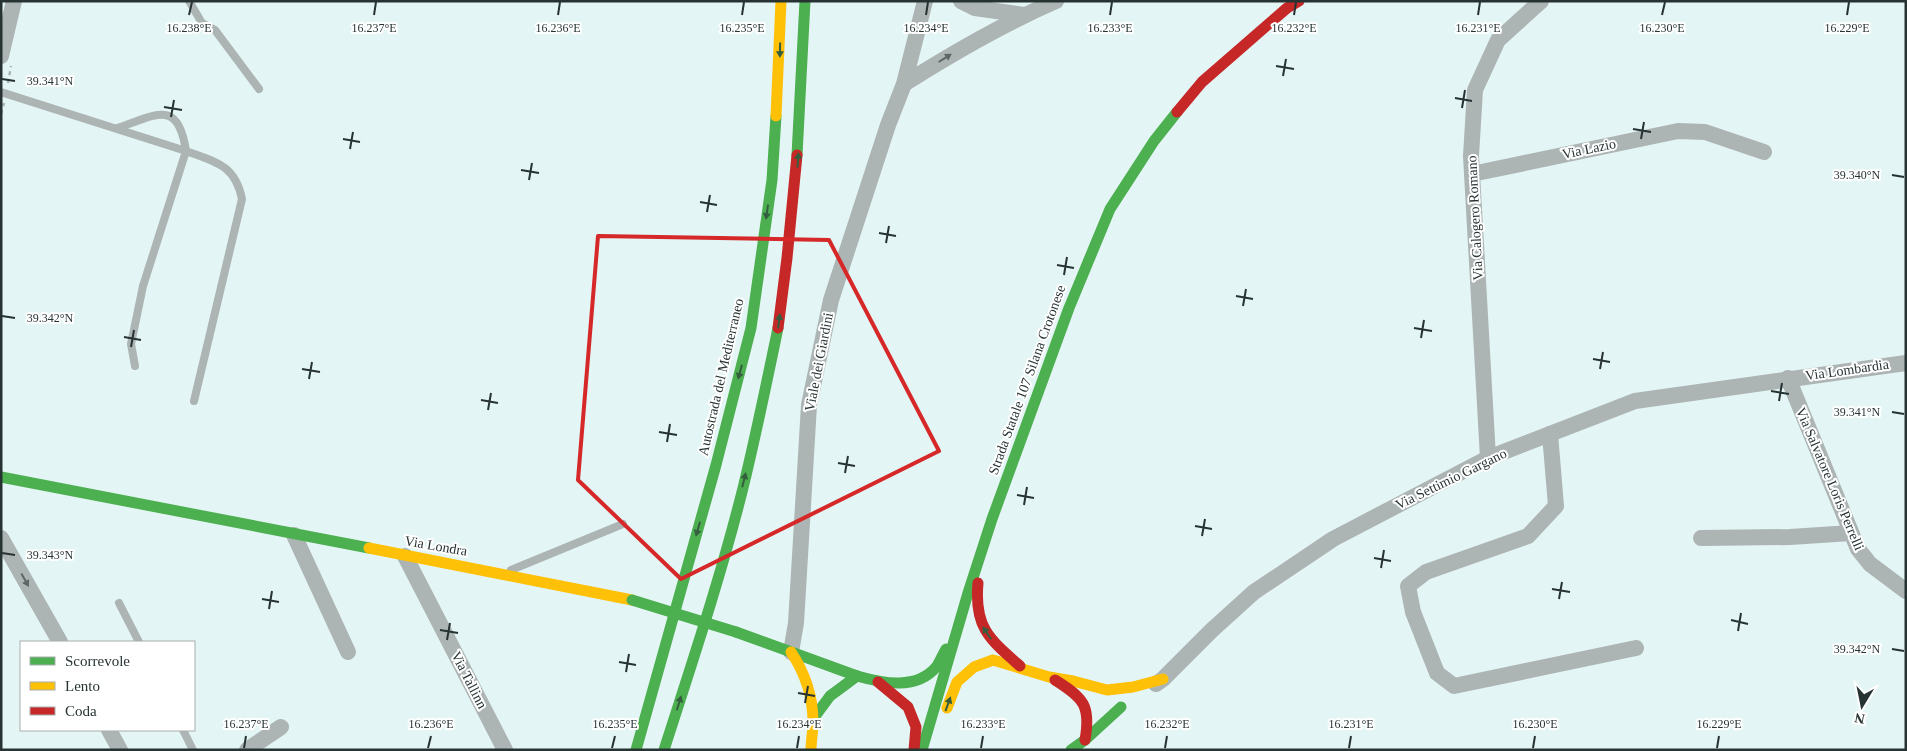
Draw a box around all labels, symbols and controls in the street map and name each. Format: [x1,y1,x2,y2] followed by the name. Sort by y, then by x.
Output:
[166,21,212,35] text: 16.238°E
[351,21,397,35] text: 16.237°E
[535,21,581,35] text: 16.236°E
[719,21,765,35] text: 16.235°E
[903,21,949,35] text: 16.234°E
[1087,21,1133,35] text: 16.233°E
[1271,21,1317,35] text: 16.232°E
[1455,21,1501,35] text: 16.231°E
[1639,21,1685,35] text: 16.230°E
[1824,21,1870,35] text: 16.229°E
[776,42,784,58] one-way arrow
[939,53,952,62] one-way arrow
[27,74,74,88] text: 39.341°N
[1561,136,1617,162] street label: Via Lazio
[794,152,802,168] one-way arrow
[1464,155,1486,281] street label: Via Calogero Romano
[1834,168,1881,182] text: 39.340°N
[763,204,771,220] one-way arrow
[986,283,1068,477] street label: Strada Statale 107 Silana Crotonese
[696,297,746,457] street label: Autostrada del Mediterraneo
[27,311,74,325] text: 39.342°N
[802,311,836,413] street label: Viale dei Giardini
[775,313,783,329] one-way arrow
[1804,357,1891,383] street label: Via Lombardia
[735,364,743,379] one-way arrow
[1793,405,1867,553] street label: Via Salvatore Loris Perrelli
[1834,405,1881,419] text: 39.341°N
[1393,446,1509,512] street label: Via Settimio Gargano
[740,473,748,488] one-way arrow
[694,521,702,536] one-way arrow
[404,533,469,559] street label: Via Londra
[27,548,74,562] text: 39.343°N
[21,573,29,588] one-way arrow
[982,626,992,640] one-way arrow
[20,641,195,731] legend
[1834,642,1881,656] text: 39.342°N
[448,649,490,711] street label: Via Tallinn
[65,653,130,669] text: Scorrevole
[65,678,100,694] text: Lento
[1837,681,1887,731] north arrow
[676,696,683,711] one-way arrow
[945,697,953,711] one-way arrow
[65,703,97,719] text: Coda
[1854,710,1866,727] text: N
[223,717,269,731] text: 16.237°E
[408,717,454,731] text: 16.236°E
[592,717,638,731] text: 16.235°E
[776,717,822,731] text: 16.234°E
[960,717,1006,731] text: 16.233°E
[1144,717,1190,731] text: 16.232°E
[1328,717,1374,731] text: 16.231°E
[1512,717,1558,731] text: 16.230°E
[1696,717,1742,731] text: 16.229°E

